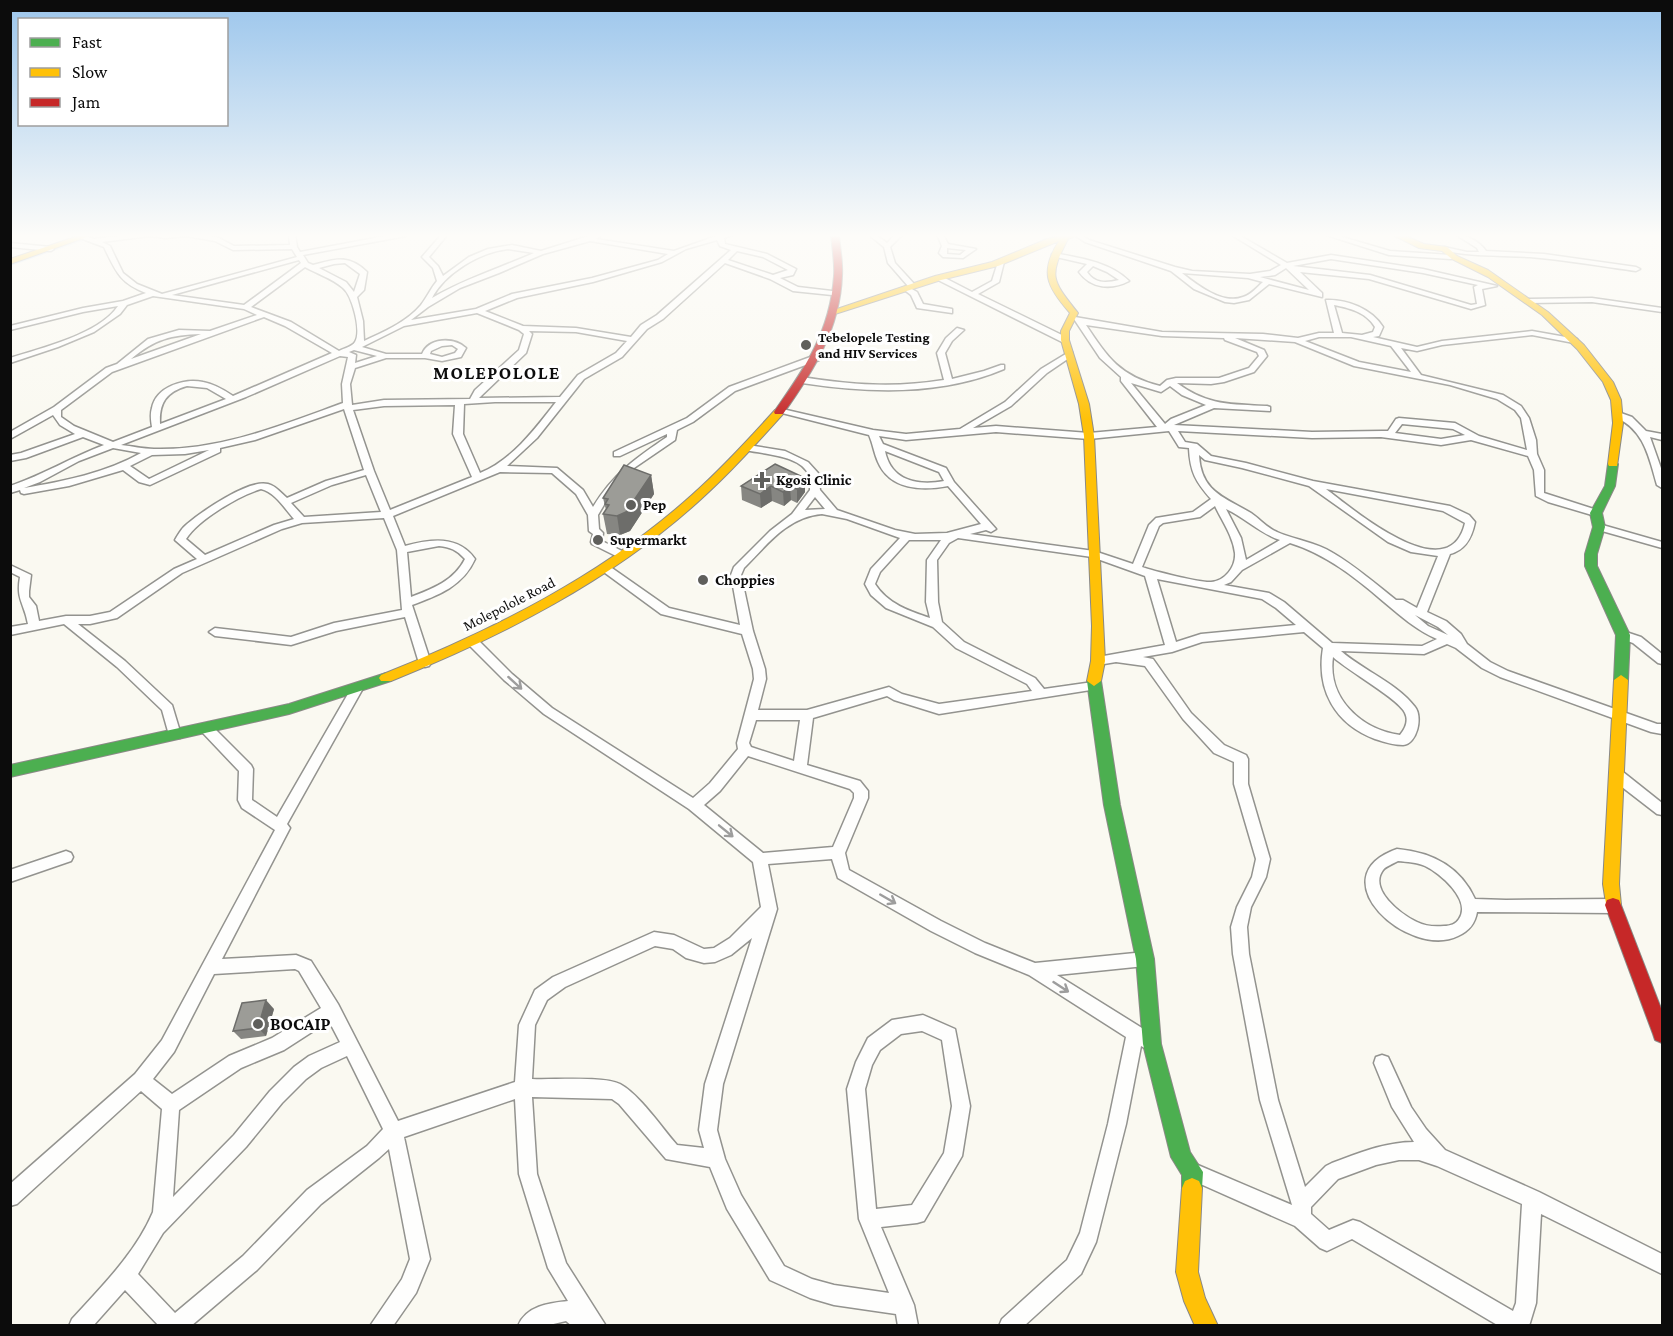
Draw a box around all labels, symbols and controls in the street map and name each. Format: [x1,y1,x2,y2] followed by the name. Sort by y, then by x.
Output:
[18,18,228,126] legend
[72,32,103,52] text: Fast
[72,62,108,82] text: Slow
[70,92,101,112] text: Jam
[818,329,930,361] place label: Tebelopele Testing and HIV Services
[799,338,813,352] marker: Tebelopele Testing and HIV Services
[433,363,561,383] district label: MOLEPOLOLE
[753,471,771,489] marker: Kgosi Clinic
[776,472,852,488] place label: Kgosi Clinic
[643,497,666,513] place label: Pep
[624,498,638,512] marker: Pep
[610,532,687,548] place label: Supermarkt
[591,533,605,547] marker: Supermarkt
[715,572,775,588] place label: Choppies
[696,573,710,587] marker: Choppies
[460,574,558,635] street label: Molepolole Road
[507,676,522,690] one-way arrow
[717,824,733,837] one-way arrow
[878,894,896,905] one-way arrow
[1052,981,1069,993] one-way arrow
[270,1014,331,1034] place label: BOCAIP
[251,1017,265,1031] marker: BOCAIP

